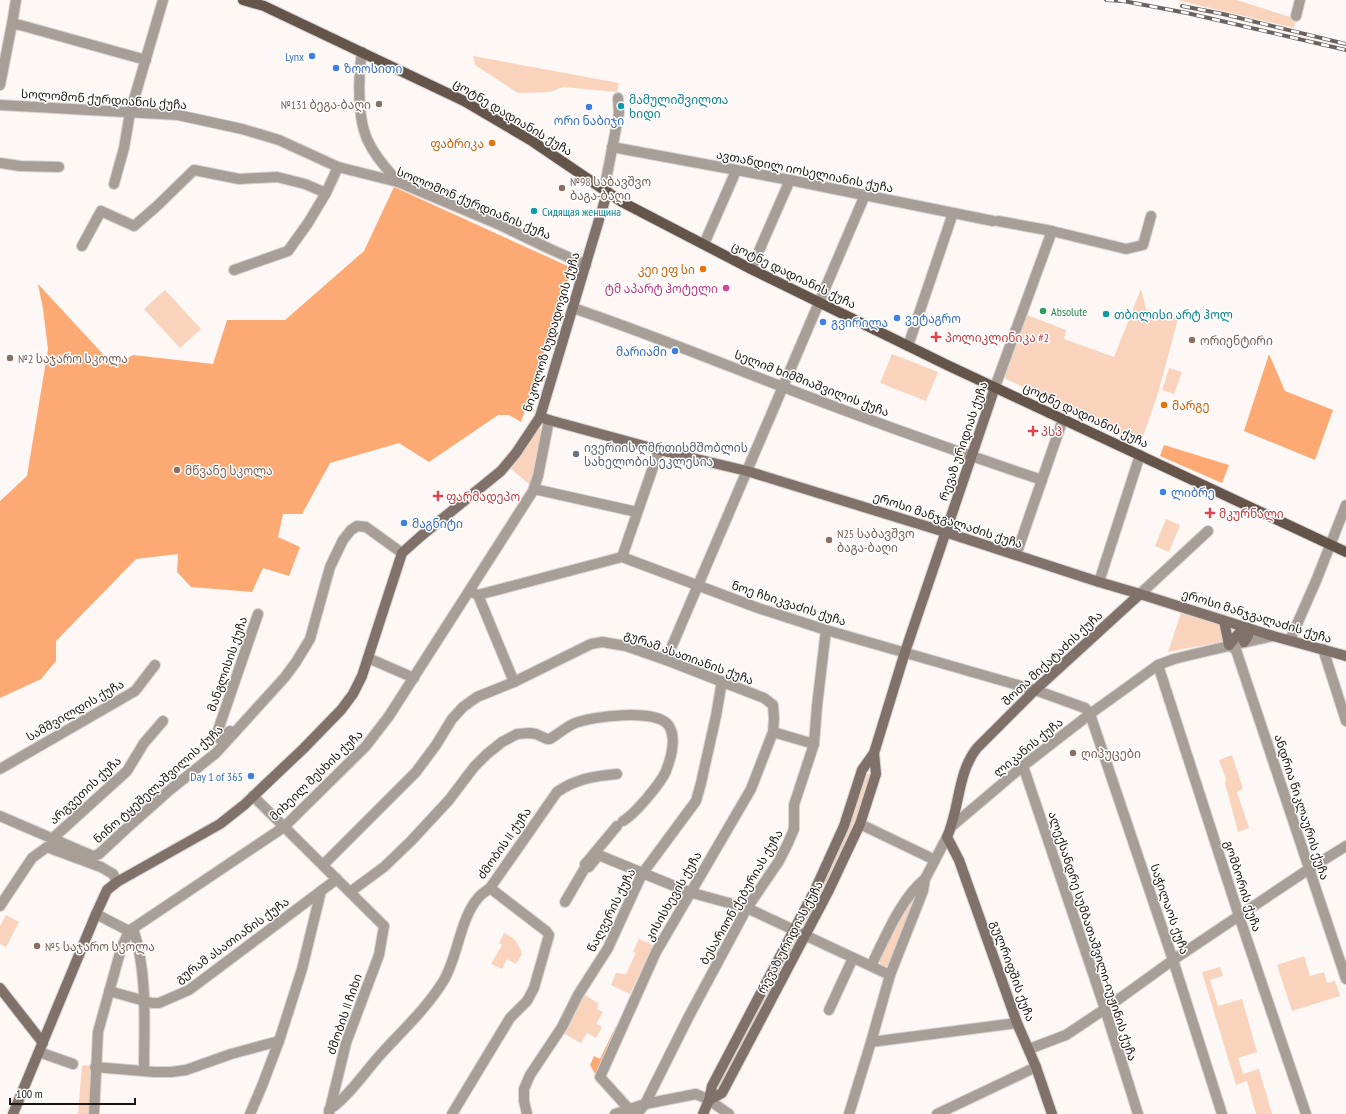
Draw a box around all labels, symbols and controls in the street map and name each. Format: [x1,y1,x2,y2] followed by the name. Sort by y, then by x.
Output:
[285,49,304,64] place label: Lynx
[307,51,317,61] marker: Lynx
[344,61,402,76] place label: ზოოსითი
[331,63,341,73] marker: ზოოსითი
[450,75,575,159] street label: ცოტნე დადიანის ქუჩა
[20,86,187,113] street label: სოლომონ ქურდიანის ქუჩა
[629,92,728,122] place label: მამულიშვილთა ხიდი
[281,97,371,113] place label: №131 ბეგა-ბაღი
[374,99,384,109] marker: №131 ბეგა-ბაღი
[616,101,626,111] marker: მამულიშვილთა ხიდი
[584,102,594,112] marker: ორი ნაბიჯი
[554,113,624,128] place label: ორი ნაბიჯი
[430,136,484,151] place label: ფაბრიკა
[487,138,497,148] marker: ფაბრიკა
[715,146,895,197] street label: ავთანდილ იოსელიანის ქუჩა
[394,164,553,243] street label: სოლომონ ქურდიანის ქუჩა
[570,174,651,204] place label: №98 საბავშვო ბაგა-ბაღი
[557,183,567,193] marker: №98 საბავშვო ბაგა-ბაღი
[542,204,621,219] place label: Сидящая женщина
[529,206,539,216] marker: Сидящая женщина
[729,238,859,313] street label: ცოტნე დადიანის ქუჩა
[520,250,583,414] street label: ნიკოლოზ ხუდადოვის ქუჩა
[638,262,695,277] place label: კეი ეფ სი
[698,264,708,274] marker: კეი ეფ სი
[605,281,718,297] place label: ტმ აპარტ ჰოტელი
[721,283,731,293] marker: ტმ აპარტ ჰოტელი
[1051,304,1087,319] place label: Absolute
[1038,306,1048,316] marker: Absolute
[1114,307,1233,323] place label: თბილისი არტ ჰოლ
[1101,309,1111,319] marker: თბილისი არტ ჰოლ
[905,311,961,326] place label: ვეტაგრო
[892,313,902,323] marker: ვეტაგრო
[831,315,888,331] place label: გვირილა
[818,317,828,327] marker: გვირილა
[945,330,1049,346] place label: პოლიკლინიკა #2
[930,331,942,343] marker: პოლიკლინიკა #2
[1200,333,1273,348] place label: ორიენტირი
[1187,335,1197,345] marker: ორიენტირი
[616,344,667,359] place label: მარიამი
[670,346,680,356] marker: მარიამი
[732,347,891,420] street label: სელიმ ხიმშიაშვილის ქუჩა
[18,351,128,367] place label: №2 საჯარო სკოლა
[5,353,15,363] marker: №2 საჯარო სკოლა
[936,379,991,503] street label: რევაზ ურიდიას ქუჩა
[1020,379,1151,452] street label: ცოტნე დადიანის ქუჩა
[1172,398,1210,413] place label: მარგე
[1159,400,1169,410] marker: მარგე
[1041,424,1062,439] place label: პსპ
[1028,426,1038,436] marker: პსპ
[584,440,748,470] place label: ივერიის ღმრთისმშობლის სახელობის ეკლესია
[571,449,581,459] marker: ივერიის ღმრთისმშობლის სახელობის ეკლესია
[185,463,273,479] place label: მწვანე სკოლა
[172,465,182,475] marker: მწვანე სკოლა
[1171,485,1215,501] place label: ლიბრე
[1158,487,1168,497] marker: ლიბრე
[446,489,520,505] place label: ფარმადეპო
[871,489,1025,552] street label: ეროსი მანჯგალაძის ქუჩა
[433,491,443,501] marker: ფარმადეპო
[1219,506,1284,522] place label: მკურნალი
[1204,507,1216,519] marker: მკურნალი
[412,516,463,531] place label: მაგნიტი
[399,518,409,528] marker: მაგნიტი
[837,526,915,556] place label: N25 საბავშვო ბაგა-ბაღი
[824,535,834,545] marker: N25 საბავშვო ბაგა-ბაღი
[730,577,848,629] street label: ნოე ჩხიკვაძის ქუჩა
[1180,586,1334,647] street label: ეროსი მანჯგალაძის ქუჩა
[999,607,1105,709] street label: შოთა მიქატაძის ქუჩა
[204,614,251,714] street label: მანგლისის ქუჩა
[622,627,756,687] street label: გურამ ასათიანის ქუჩა
[24,676,127,745] street label: სამშვილდის ქუჩა
[990,714,1067,780] street label: ლიკანის ქუჩა
[90,722,227,847] street label: ნინო ტყეშელაშვილის ქუჩა
[266,727,367,824] street label: მიხეილ მესხის ქუჩა
[1270,732,1333,882] street label: ანდრია წიკლაურის ქუჩა
[1081,746,1141,762] place label: ღიპუცები
[1068,748,1078,758] marker: ღიპუცები
[46,753,124,827] street label: არგვეთის ქუჩა
[190,769,243,784] place label: Day 1 of 365
[246,771,256,781] marker: Day 1 of 365
[474,804,534,882] street label: ძმობის II ქუჩა
[1045,809,1141,1063] street label: ალექსანდრე სუმბათაშვილი-იუჟინის ქუჩა
[696,827,786,967] street label: ბესარიონ ქებურიას ქუჩა
[1221,838,1265,934] street label: გომბორის ქუჩა
[641,849,705,943] street label: კისისხევის ქუჩა
[1147,862,1193,957] street label: საჭილაოს ქუჩა
[583,866,639,955] street label: წაღვერის ქუჩა
[754,878,827,996] street label: რევაზ ურიდიას ქუჩა
[172,894,292,986] street label: გურამ ასათიანის ქუჩა
[987,918,1038,1024] street label: გულრიფშის ქუჩა
[45,939,155,955] place label: №5 საჯარო სკოლა
[32,941,42,951] marker: №5 საჯარო სკოლა
[323,972,365,1056] street label: ძმობის II ჩიხი
[10,1080,135,1106] scale bar
[16,1086,43,1101] text: 100 m

